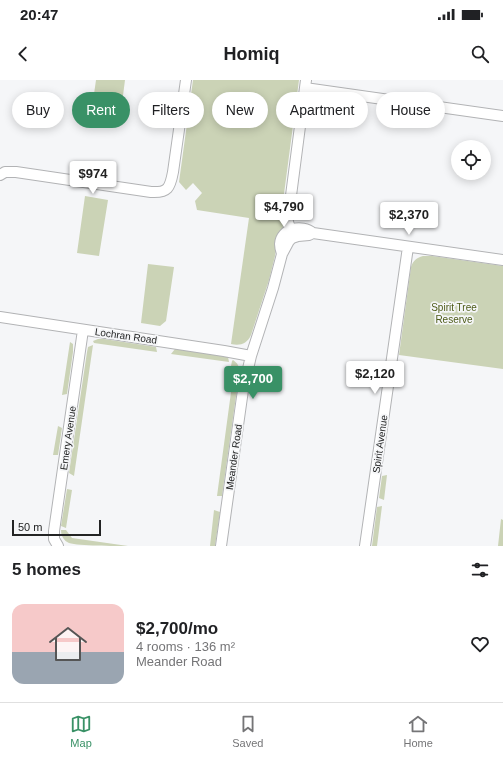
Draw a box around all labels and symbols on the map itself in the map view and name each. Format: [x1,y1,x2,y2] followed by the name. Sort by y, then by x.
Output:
[69,161,117,195] pin: $974
[251,194,317,228] pin: $4,790
[376,202,442,236] pin: $2,370
[431,302,477,325] park label: Spirit Tree Reserve
[94,326,158,346] street label: Lochran Road
[342,361,408,395] pin: $2,120
[220,366,286,400] pin: $2,700
[58,405,78,471] street label: Emery Avenue
[370,414,390,474] street label: Spirit Avenue
[224,423,244,491] street label: Meander Road
[12,518,101,537] scale bar

